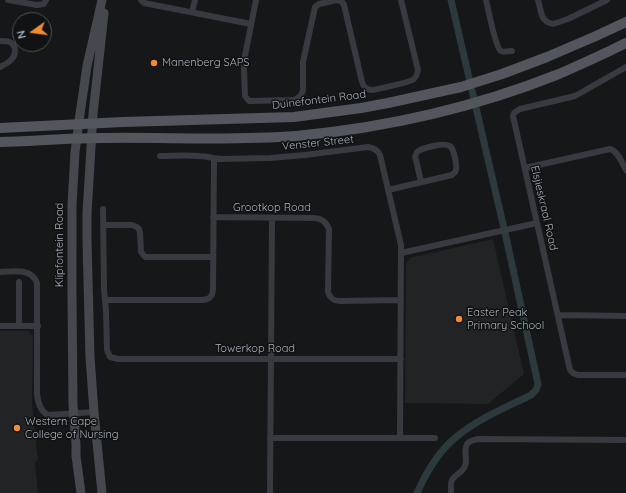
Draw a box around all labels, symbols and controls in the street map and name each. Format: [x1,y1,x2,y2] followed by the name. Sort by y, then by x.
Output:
[12,12,52,52] north arrow
[14,29,29,40] text: N
[162,56,250,70] place label: Manenberg SAPS
[149,58,159,68] marker: Manenberg SAPS
[271,88,367,112] street label: Duinefontein Road
[282,133,354,153] street label: Venster Street
[528,164,560,252] street label: Elsjieskraal Road
[233,201,311,215] street label: Grootkop Road
[53,203,67,287] street label: Klipfontein Road
[467,306,544,332] place label: Easter Peak Primary School
[454,314,464,324] marker: Easter Peak Primary School
[215,342,295,356] street label: Towerkop Road
[25,415,119,441] place label: Western Cape College of Nursing
[12,423,22,433] marker: Western Cape College of Nursing

